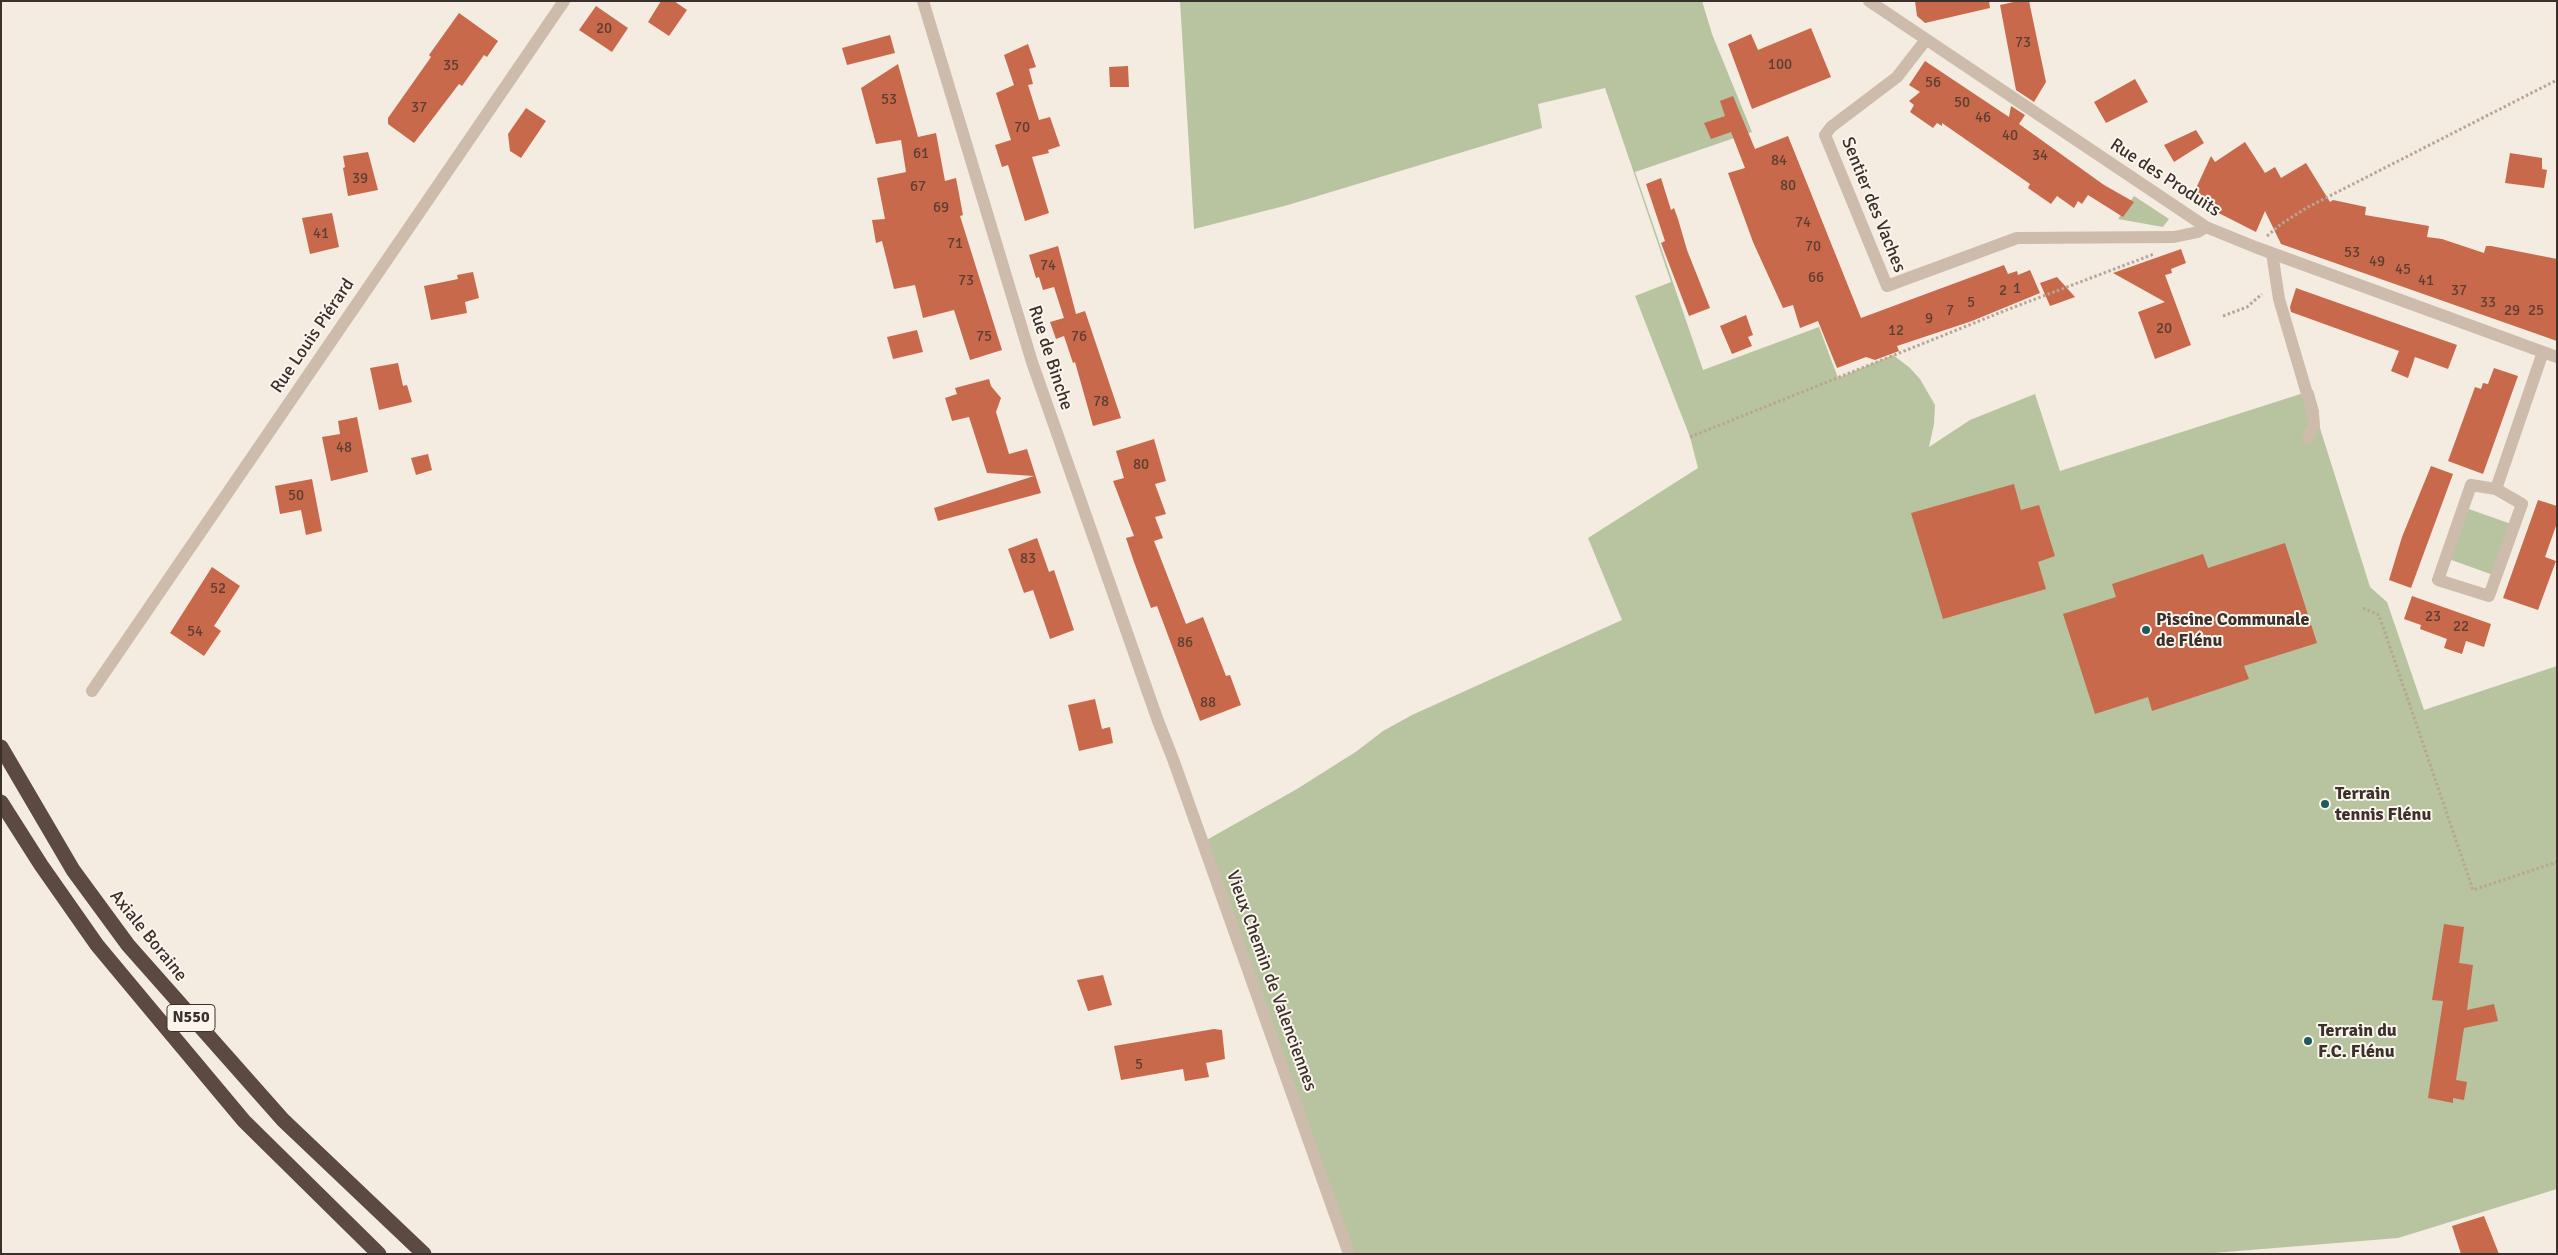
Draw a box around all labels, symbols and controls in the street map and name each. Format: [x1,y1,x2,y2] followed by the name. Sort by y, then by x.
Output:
[596,20,612,38] house number: 20
[2015,34,2031,52] house number: 73
[1768,56,1792,74] house number: 100
[443,57,459,75] house number: 35
[1925,74,1941,92] house number: 56
[881,91,897,109] house number: 53
[1954,94,1970,112] house number: 50
[411,99,427,117] house number: 37
[1975,109,1991,127] house number: 46
[1014,119,1030,137] house number: 70
[2002,127,2018,145] house number: 40
[1836,134,1910,276] street label: Sentier des Vaches
[2106,134,2224,222] street label: Rue des Produits
[913,145,929,163] house number: 61
[2032,147,2048,165] house number: 34
[1771,152,1787,170] house number: 84
[352,170,368,188] house number: 39
[1780,177,1796,195] house number: 80
[910,178,926,196] house number: 67
[933,199,949,217] house number: 69
[1795,214,1811,232] house number: 74
[313,225,329,243] house number: 41
[947,235,963,253] house number: 71
[1805,238,1821,256] house number: 70
[2344,244,2360,262] house number: 53
[2369,253,2385,271] house number: 49
[1040,257,1056,275] house number: 74
[2395,261,2411,279] house number: 45
[1808,269,1824,287] house number: 66
[958,272,974,290] house number: 73
[2418,272,2434,290] house number: 41
[267,275,359,397] street label: Rue Louis Piérard
[2013,280,2021,298] house number: 1
[1999,282,2007,300] house number: 2
[2451,282,2467,300] house number: 37
[1967,294,1975,312] house number: 5
[2480,294,2496,312] house number: 33
[1946,302,1954,320] house number: 7
[2504,302,2520,320] house number: 29
[2528,302,2544,320] house number: 25
[1023,303,1077,413] street label: Rue de Binche
[1925,310,1933,328] house number: 9
[2156,320,2172,338] house number: 20
[1888,322,1904,340] house number: 12
[976,328,992,346] house number: 75
[1071,328,1087,346] house number: 76
[1093,393,1109,411] house number: 78
[336,439,352,457] house number: 48
[1133,456,1149,474] house number: 80
[288,487,304,505] house number: 50
[1020,550,1036,568] house number: 83
[210,580,226,598] house number: 52
[2425,608,2441,626] house number: 23
[2156,609,2309,652] place label: Piscine Communale de Flénu
[2453,618,2469,636] house number: 22
[187,623,203,641] house number: 54
[2140,624,2152,636] marker: Piscine Communale de Flénu
[1177,634,1193,652] house number: 86
[1200,694,1216,712] house number: 88
[2335,783,2431,826] place label: Terrain tennis Flénu
[2319,798,2331,810] marker: Terrain tennis Flénu
[1221,868,1321,1094] street label: Vieux Chemin de Valenciennes
[105,886,191,986] street label: Axiale Boraine
[167,1004,215,1032] road number: N550
[2318,1020,2397,1062] place label: Terrain du F.C. Flénu
[2302,1035,2314,1047] marker: Terrain du F.C. Flénu
[1135,1056,1143,1074] house number: 5

